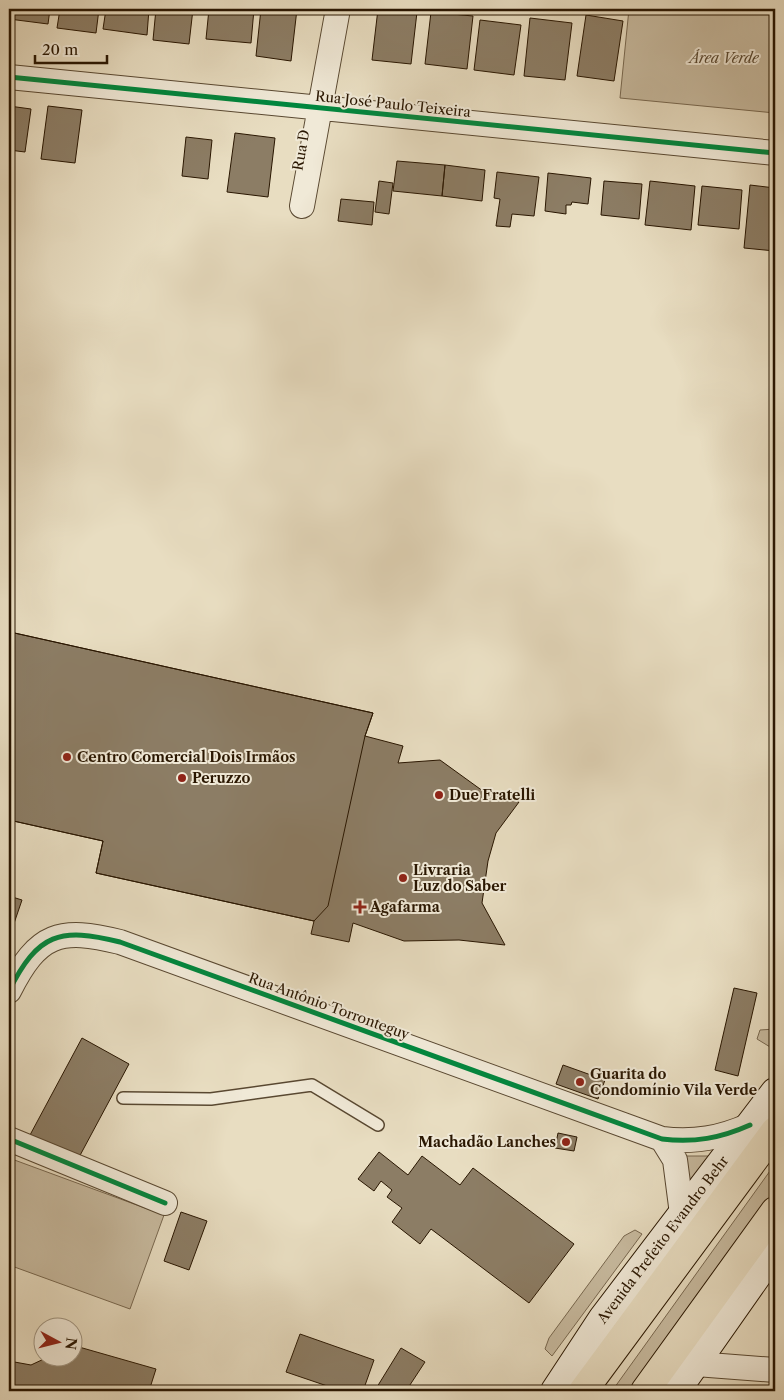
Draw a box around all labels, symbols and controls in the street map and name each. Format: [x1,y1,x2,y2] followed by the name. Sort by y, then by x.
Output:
[35,32,108,64] scale bar
[42,40,78,59] text: 20 m
[687,49,760,67] park label: Área Verde
[314,87,472,121] street label: Rua José Paulo Teixeira
[289,128,313,172] street label: Rua D
[77,748,296,766] place label: Centro Comercial Dois Irmãos
[61,751,73,763] marker: Centro Comercial Dois Irmãos
[192,769,251,787] place label: Peruzzo
[176,772,188,784] marker: Peruzzo
[449,786,535,804] place label: Due Fratelli
[433,789,445,801] marker: Due Fratelli
[413,861,507,895] place label: Livraria Luz do Saber
[397,872,409,884] marker: Livraria Luz do Saber
[369,898,441,916] place label: Agafarma
[354,901,366,913] marker: Agafarma
[246,968,412,1044] street label: Rua Antônio Torronteguy
[590,1065,757,1099] place label: Guarita do Condomínio Vila Verde
[574,1076,586,1088] marker: Guarita do Condomínio Vila Verde
[418,1133,556,1151] place label: Machadão Lanches
[560,1136,572,1148] marker: Machadão Lanches
[593,1152,732,1328] street label: Avenida Prefeito Evandro Behr
[32,1318,82,1368] north arrow
[61,1336,81,1351] text: N

